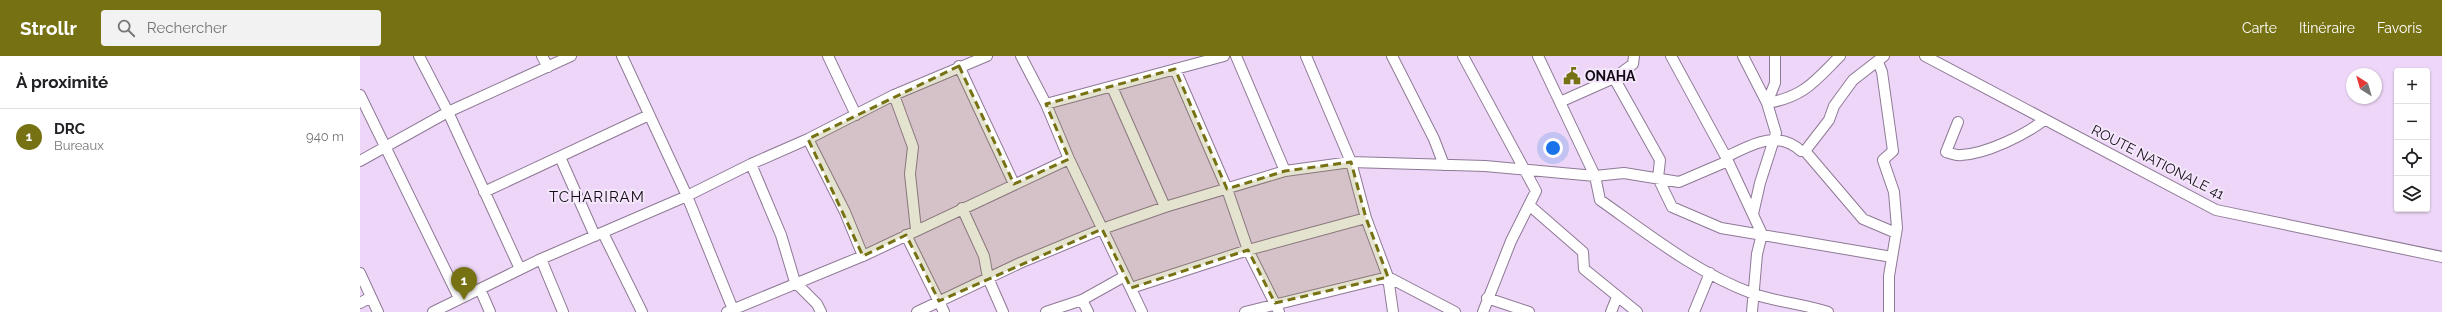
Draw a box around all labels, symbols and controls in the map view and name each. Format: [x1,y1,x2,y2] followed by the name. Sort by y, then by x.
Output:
[101,10,381,46] search box
[20,17,77,39] text: Strollr
[115,17,137,39] icon: search
[147,19,227,37] text: Rechercher
[2242,20,2277,36] text: Carte
[2299,20,2355,36] text: Itinéraire
[2377,20,2422,36] text: Favoris
[1562,66,1582,86] public building icon: ONAHA
[1585,68,1636,84] place label: ONAHA
[2346,68,2382,104] north arrow
[2394,68,2430,212] map controls
[2394,68,2430,104] button: +
[16,72,108,92] text: À proximité
[2394,104,2430,140] button: −
[54,120,85,138] text: DRC
[2089,122,2227,202] street label: ROUTE NATIONALE 41
[26,129,32,144] text: 1
[306,129,344,144] text: 940 m
[54,138,104,153] text: Bureaux
[1543,138,1563,158] your location
[2394,140,2430,176] button: locate
[2394,176,2430,212] button: layers
[549,188,645,206] district label: TCHARIRAM
[451,267,477,300] pin: 1

